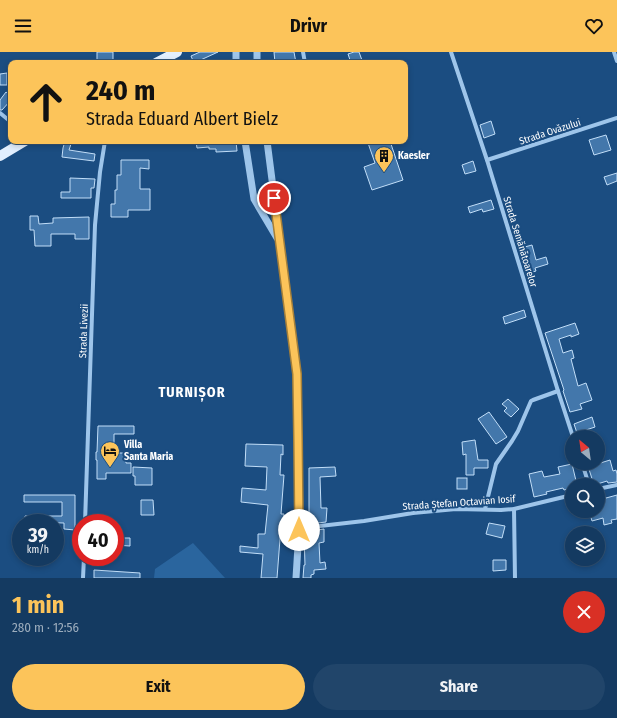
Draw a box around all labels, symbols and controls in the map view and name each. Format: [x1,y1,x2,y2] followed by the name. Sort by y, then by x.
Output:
[12,15,34,37] icon: menu
[290,15,327,37] text: Drivr
[583,15,605,37] icon: heart
[86,74,155,107] text: 240 m
[20,76,72,128] icon: ahead
[86,108,278,130] text: Strada Eduard Albert Bielz
[518,116,582,148] street label: Strada Ovăzului
[373,145,395,173] building icon: Kaesler
[398,150,430,162] place label: Kaesler
[257,181,291,215] pin
[263,187,285,209] icon: arrive
[500,195,540,289] street label: Strada Semănătoarelor
[77,304,91,358] street label: Strada Livezii
[158,384,226,402] district label: TURNIȘOR
[565,430,605,470] north arrow
[565,430,605,566] map controls
[123,439,173,463] place label: Villa Santa Maria
[99,440,121,468] hotel icon: Villa Santa Maria
[565,478,605,518] button: search
[402,493,517,513] street label: Strada Ștefan Octavian Iosif
[278,509,320,551] position arrow
[72,514,124,566] speed limit sign: 40
[28,523,48,547] text: 39
[565,526,605,566] button: layers
[27,544,49,556] text: km/h
[12,591,64,619] text: 1 min
[563,591,605,633] button: close
[12,620,79,635] text: 280 m · 12:56
[12,664,305,710] button: Exit
[313,664,605,710] button: Share

